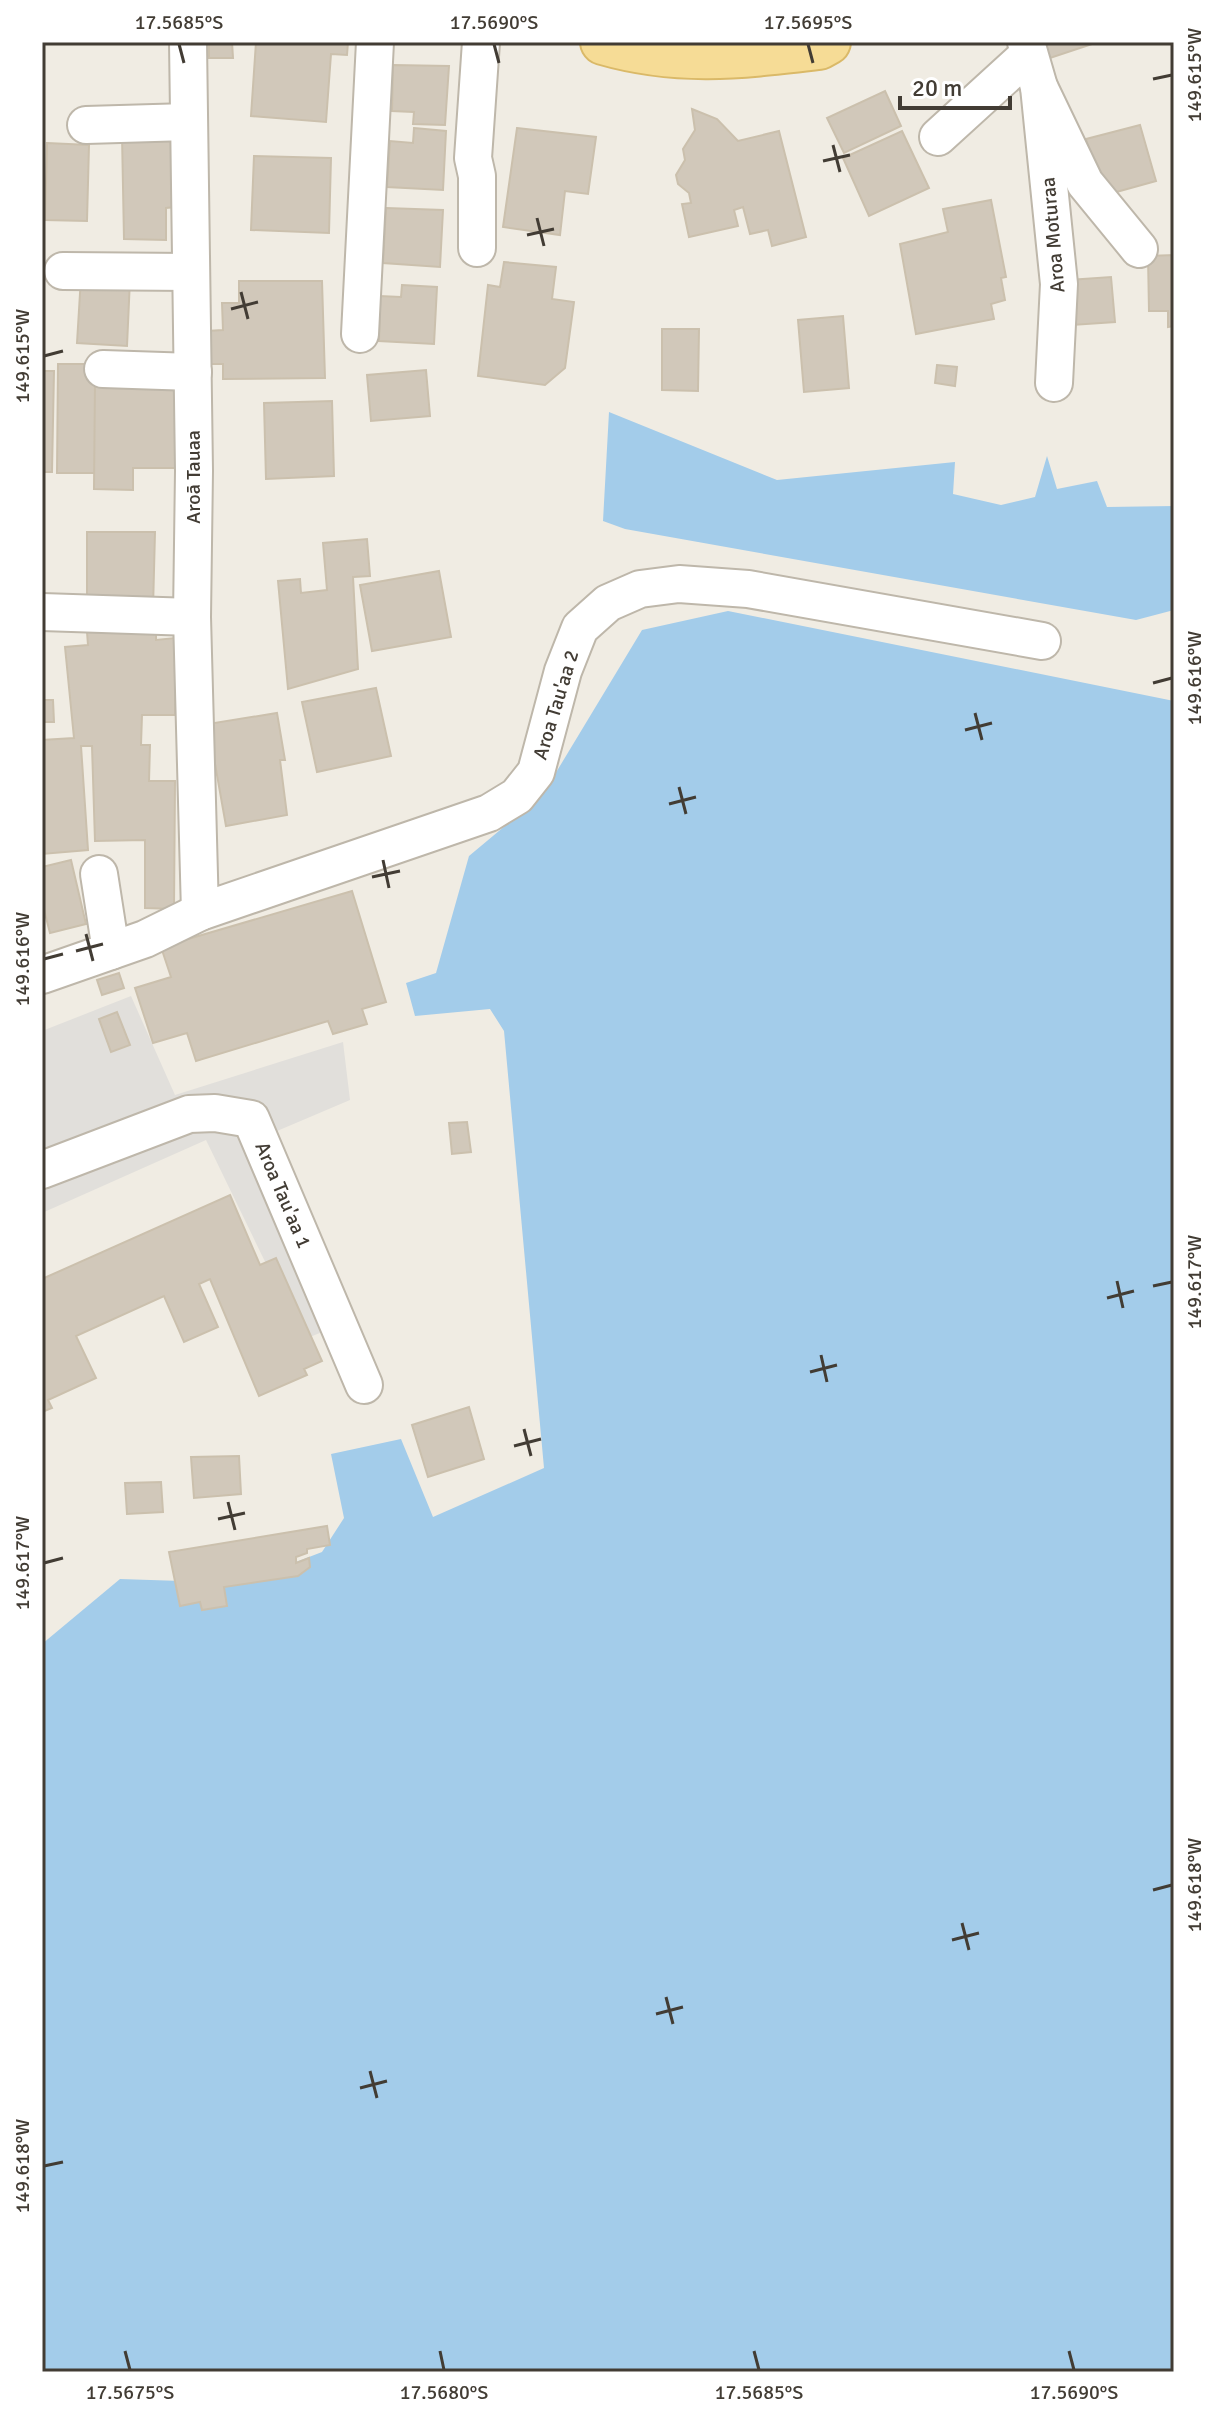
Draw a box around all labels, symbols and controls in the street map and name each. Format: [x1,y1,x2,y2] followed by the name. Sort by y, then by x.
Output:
[135,10,223,35] text: 17.5685°S
[450,10,538,35] text: 17.5690°S
[764,10,852,35] text: 17.5695°S
[1182,28,1207,122] text: 149.615°W
[900,60,1010,110] scale bar
[912,73,962,103] text: 20 m
[1035,176,1071,294] street label: Aroa Moturaa
[10,309,35,403] text: 149.615°W
[181,430,206,524] street label: Aroā Tauaa
[1182,631,1207,725] text: 149.616°W
[527,647,585,763] street label: Aroa Tau'aa 2
[10,912,35,1006] text: 149.616°W
[249,1138,317,1252] street label: Aroa Tau'aa 1
[1182,1235,1207,1329] text: 149.617°W
[10,1516,35,1610] text: 149.617°W
[1182,1838,1207,1932] text: 149.618°W
[10,2119,35,2213] text: 149.618°W
[86,2380,174,2405] text: 17.5675°S
[400,2380,488,2405] text: 17.5680°S
[715,2380,803,2405] text: 17.5685°S
[1030,2380,1118,2405] text: 17.5690°S

